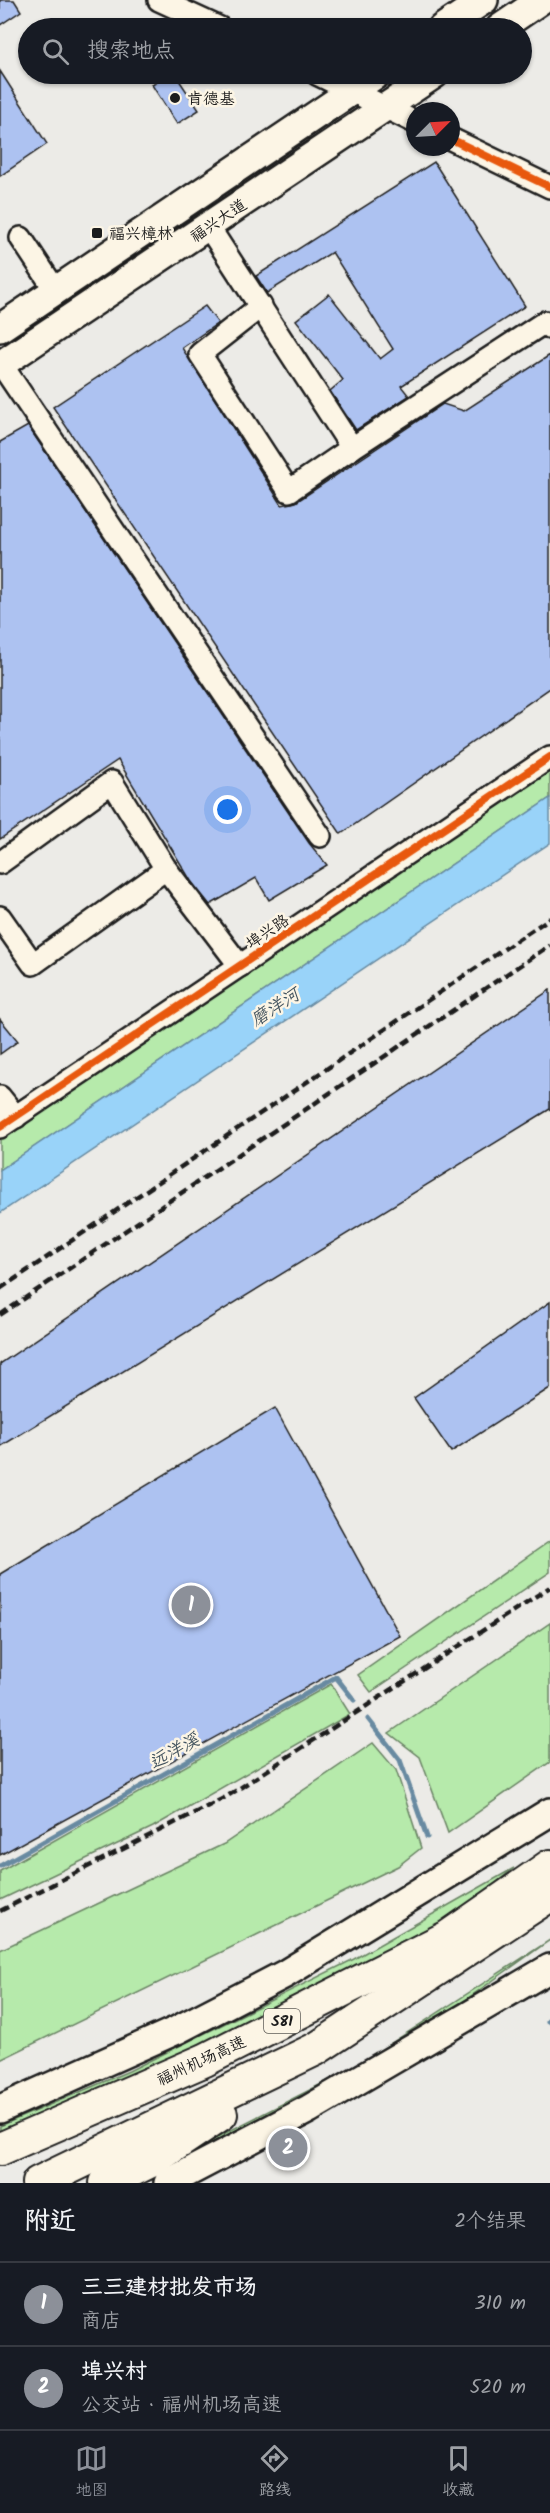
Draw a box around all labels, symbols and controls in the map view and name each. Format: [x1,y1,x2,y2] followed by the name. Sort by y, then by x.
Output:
[18,18,532,84] search box
[87,34,175,69] text: 搜索地点
[39,35,72,68] icon: search
[187,87,235,112] place label: 肯德基
[168,91,182,105] marker: 肯德基
[406,102,460,156] north arrow
[185,193,252,250] street label: 福兴大道
[109,222,173,247] place label: 福兴樟林
[90,226,104,240] marker: 福兴樟林
[213,795,242,824] your location
[241,908,295,956] street label: 埠兴路
[245,980,309,1035] water label: 磨洋河
[172,1582,210,1628] pin: 1
[144,1726,206,1778] water label: 远洋溪
[264,2009,300,2033] road number: S81
[153,2030,250,2093] street label: 福州机场高速
[268,2126,308,2170] pin: 2
[24,2201,76,2243] text: 附近
[454,2206,526,2238] text: 2个结果
[81,2271,257,2306] text: 三三建材批发市场
[40,2288,47,2320] text: 1
[474,2288,526,2320] text: 310 m
[81,2306,121,2338] text: 商店
[81,2355,147,2390] text: 埠兴村
[38,2372,49,2404] text: 2
[470,2372,526,2404] text: 520 m
[81,2390,282,2422] text: 公交站 · 福州机场高速
[75,2442,108,2503] tab: 地图
[258,2442,291,2503] tab: 路线
[442,2442,475,2503] tab: 收藏

